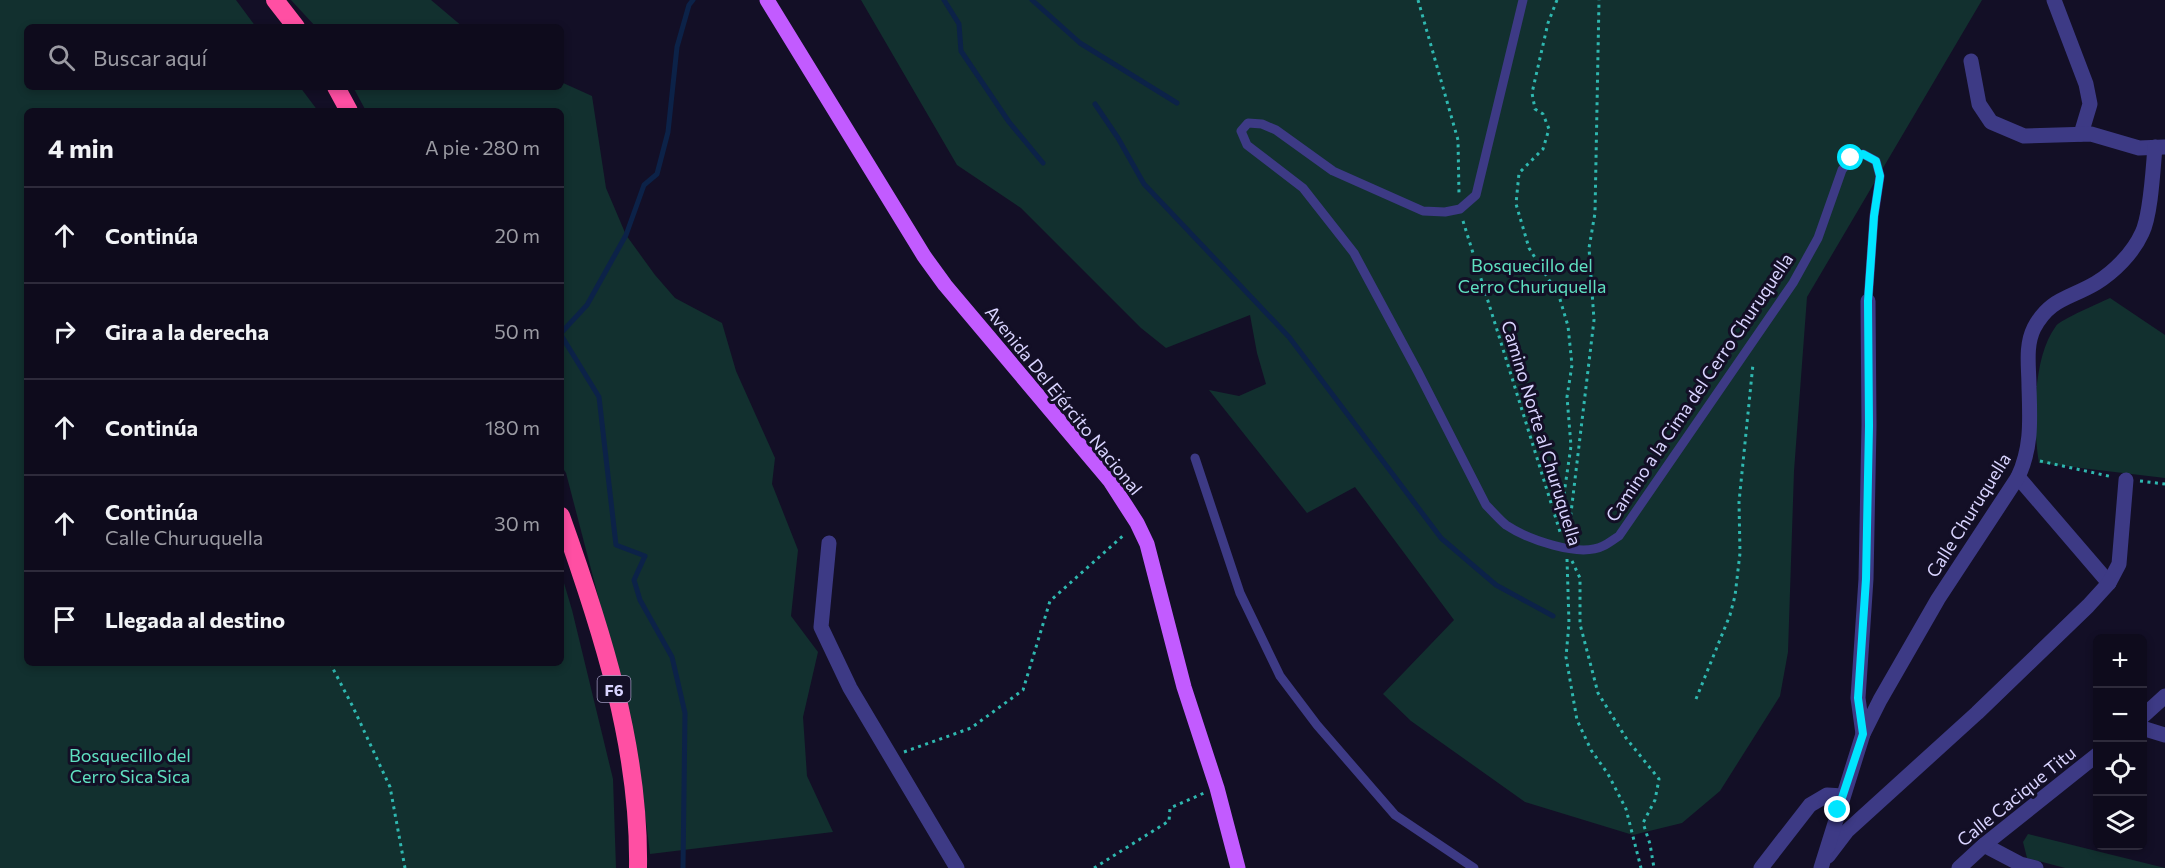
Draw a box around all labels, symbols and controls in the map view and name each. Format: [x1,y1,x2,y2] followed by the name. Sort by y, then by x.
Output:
[24,24,564,90] search box
[45,41,78,74] icon: search
[93,44,207,71] text: Buscar aquí
[48,132,114,163] text: 4 min
[425,135,540,159] text: A pie · 280 m
[1837,144,1863,170] route start
[48,219,81,252] icon: ahead
[105,222,198,249] text: Continúa
[495,223,540,247] text: 20 m
[1601,249,1797,525] street label: Camino a la Cima del Cerro Churuquella
[1458,254,1606,297] park label: Bosquecillo del Cerro Churuquella
[981,301,1147,499] street label: Avenida Del Ejército Nacional
[48,315,81,348] icon: right
[105,318,269,345] text: Gira a la derecha
[1497,318,1587,548] street label: Camino Norte al Churuquella
[494,319,540,343] text: 50 m
[48,411,81,444] icon: ahead
[105,414,198,441] text: Continúa
[485,415,540,439] text: 180 m
[1921,449,2015,581] street label: Calle Churuquella
[105,498,198,525] text: Continúa
[48,507,81,540] icon: ahead
[494,511,540,535] text: 30 m
[105,525,263,549] text: Calle Churuquella
[48,603,81,636] icon: arrive
[105,606,285,633] text: Llegada al destino
[2093,634,2147,850] map controls
[2093,634,2147,688] button: +
[598,676,630,702] road number: F6
[2093,688,2147,742] button: −
[1952,741,2080,851] street label: Calle Cacique Titu
[2093,742,2147,796] button: locate
[69,744,191,787] park label: Bosquecillo del Cerro Sica Sica
[1824,796,1850,822] route end
[2093,796,2147,850] button: layers

